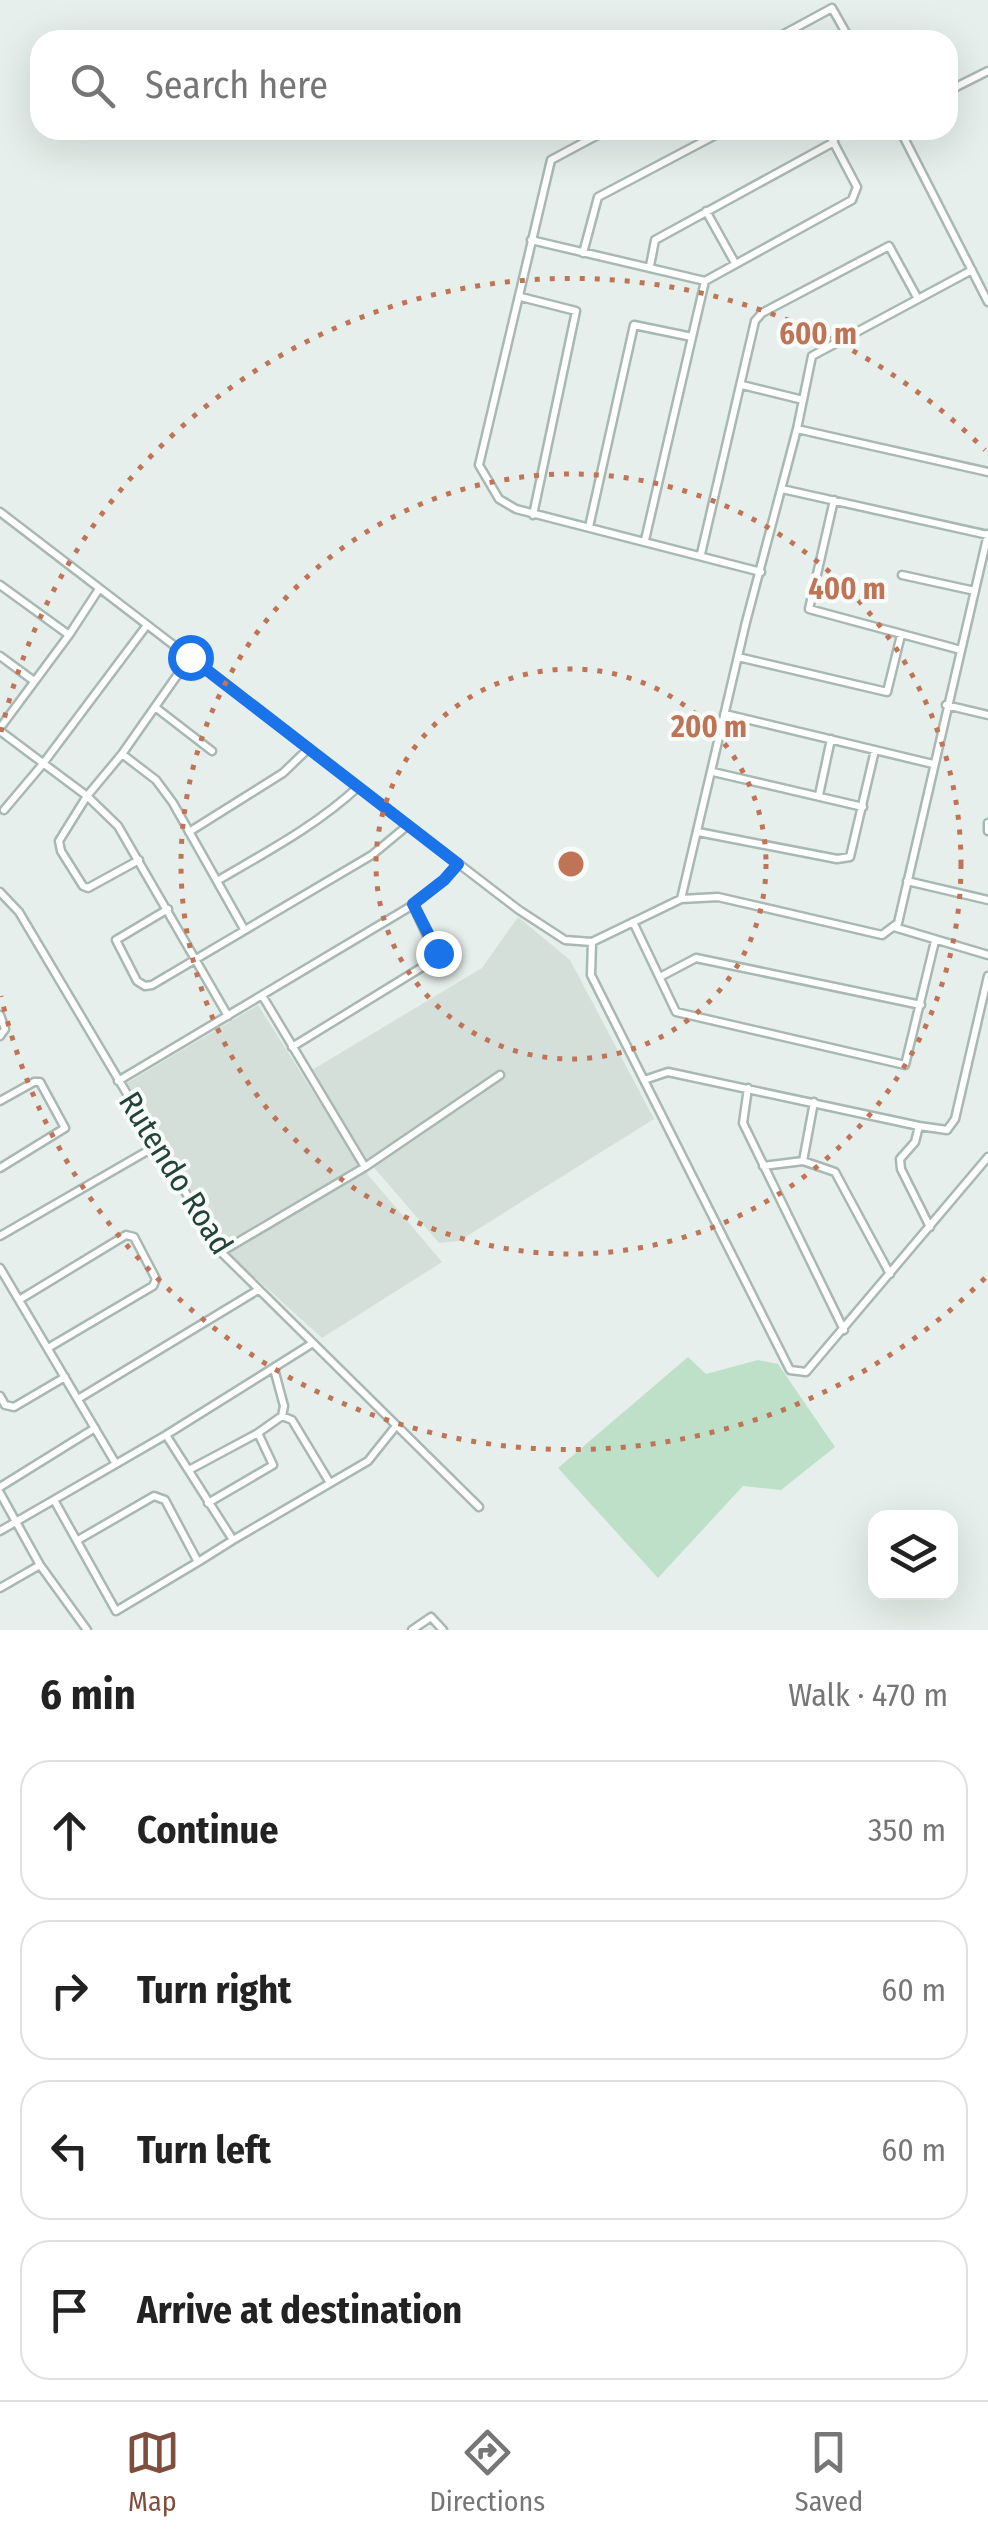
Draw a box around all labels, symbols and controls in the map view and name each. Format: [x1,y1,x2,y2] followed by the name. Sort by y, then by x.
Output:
[30,30,958,140] search box
[65,58,120,113] icon: search
[145,62,328,108] text: Search here
[779,316,857,352] text: 600 m
[808,571,886,607] text: 400 m
[168,635,214,681] route start
[670,709,747,745] text: 200 m
[553,846,589,882] centre of rings
[416,931,462,977] route end
[111,1085,241,1261] street label: Rutendo Road
[868,1510,958,1600] map controls
[868,1510,958,1600] button: layers
[40,1670,136,1720] text: 6 min
[788,1676,948,1714] text: Walk · 470 m
[42,1803,97,1858] icon: ahead
[137,1807,278,1853] text: Continue
[868,1811,946,1849] text: 350 m
[42,1963,97,2018] icon: right
[137,1967,291,2013] text: Turn right
[881,1971,946,2009] text: 60 m
[42,2123,97,2178] icon: left
[137,2127,271,2173] text: Turn left
[881,2131,946,2169] text: 60 m
[42,2283,97,2338] icon: arrive
[137,2287,462,2333] text: Arrive at destination
[125,2425,180,2518] tab: Map
[429,2425,545,2518] tab: Directions
[795,2425,863,2518] tab: Saved

